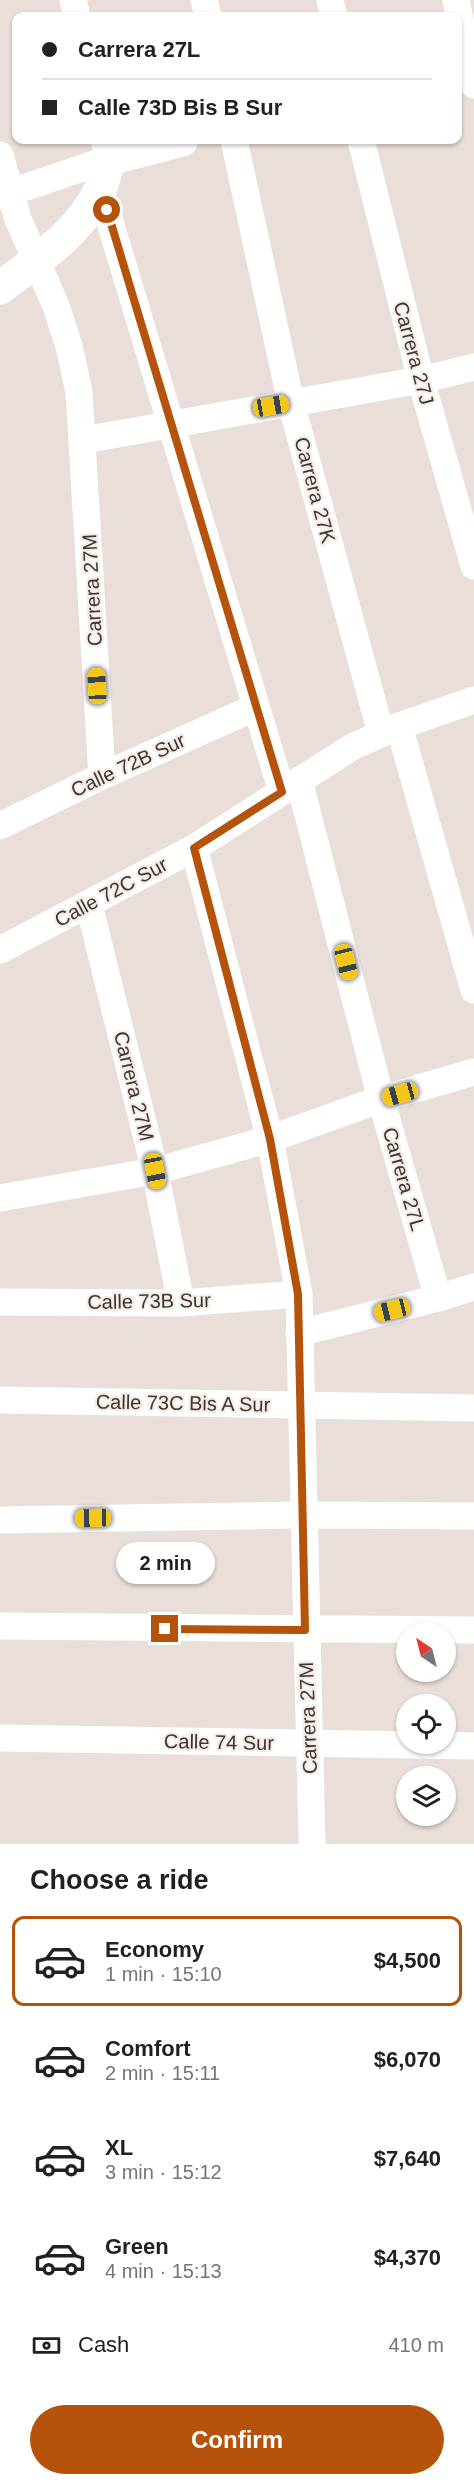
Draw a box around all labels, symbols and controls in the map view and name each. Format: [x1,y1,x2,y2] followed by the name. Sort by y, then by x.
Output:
[78,37,200,62] text: Carrera 27L
[78,95,282,120] text: Calle 73D Bis B Sur
[93,196,120,223] route start
[390,299,438,407] street label: Carrera 27J
[252,394,290,418] car
[290,435,340,546] street label: Carrera 27K
[78,533,106,647] street label: Carrera 27M
[87,668,107,704] car
[67,729,189,801] street label: Calle 72B Sur
[51,853,171,931] street label: Calle 72C Sur
[333,942,359,982] car
[110,1029,158,1143] street label: Carrera 27M
[380,1080,420,1108] car
[379,1125,429,1233] street label: Carrera 27L
[143,1152,167,1190] car
[87,1289,211,1313] street label: Calle 73B Sur
[372,1297,412,1323] car
[96,1390,271,1416] street label: Calle 73C Bis A Sur
[75,1509,111,1527] car
[116,1542,214,1584] callout: 2 min
[139,1552,192,1574] text: 2 min
[151,1615,178,1642] route end
[396,1622,456,1682] north arrow
[396,1622,456,1826] map controls
[295,1662,321,1774] street label: Carrera 27M
[396,1694,456,1754] button: locate
[164,1730,275,1754] street label: Calle 74 Sur
[396,1766,456,1826] button: layers
[30,1865,209,1895] text: Choose a ride
[33,1934,87,1988] icon: car
[105,1937,204,1962] text: Economy
[374,1948,441,1973] text: $4,500
[105,1963,222,1985] text: 1 min · 15:10
[33,2033,87,2087] icon: car
[105,2036,191,2061] text: Comfort
[374,2047,441,2072] text: $6,070
[105,2062,220,2084] text: 2 min · 15:11
[33,2132,87,2186] icon: car
[105,2135,133,2160] text: XL
[374,2146,441,2171] text: $7,640
[105,2161,222,2183] text: 3 min · 15:12
[33,2231,87,2285] icon: car
[105,2234,169,2259] text: Green
[374,2245,441,2270] text: $4,370
[105,2260,222,2282] text: 4 min · 15:13
[30,2329,63,2362] icon: cash
[78,2332,129,2357] text: Cash
[388,2334,444,2356] text: 410 m
[30,2405,444,2474] button: Confirm

